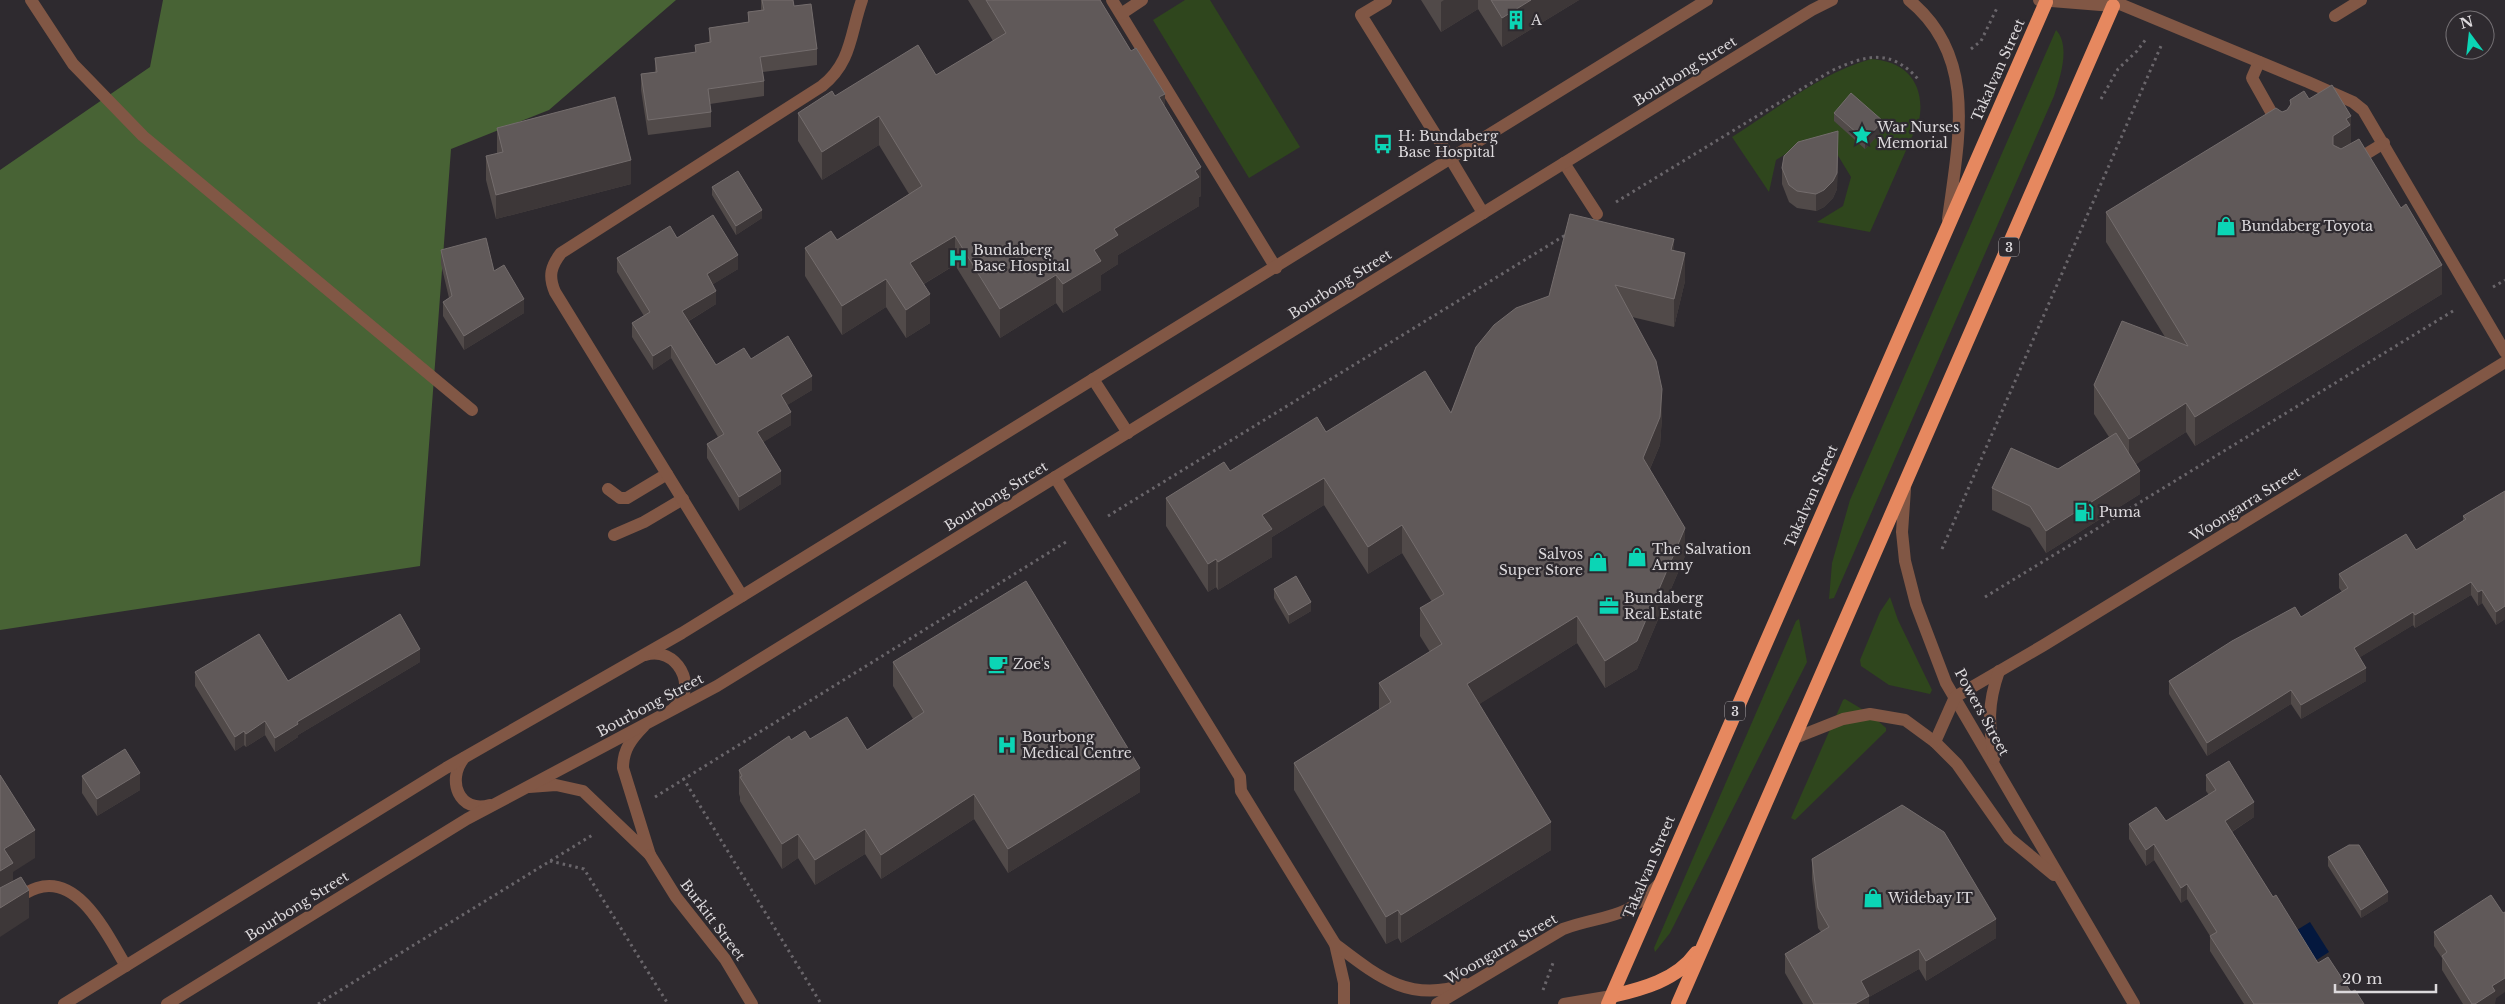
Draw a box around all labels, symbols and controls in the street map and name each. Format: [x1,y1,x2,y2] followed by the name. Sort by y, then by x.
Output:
[1505,9,1527,31] building icon: A
[2445,10,2495,60] north arrow
[1530,11,1542,29] place label: A
[2458,12,2475,33] text: N
[1967,15,2029,124] street label: Takalvan Street
[1630,32,1741,110] street label: Bourbong Street
[1876,118,1959,152] place label: War Nurses Memorial
[1851,124,1873,146] place icon: War Nurses Memorial
[1398,127,1499,161] place label: H: Bundaberg Base Hospital
[1372,133,1394,155] bus stop icon: H: Bundaberg Base Hospital
[2215,215,2237,237] shop icon: Bundaberg Toyota
[2241,217,2373,235] place label: Bundaberg Toyota
[1999,238,2019,256] road number: 3
[973,241,1070,275] place label: Bundaberg Base Hospital
[1285,245,1396,323] street label: Bourbong Street
[947,247,969,269] hospital icon: Bundaberg Base Hospital
[1780,441,1842,550] street label: Takalvan Street
[941,457,1052,535] street label: Bourbong Street
[2186,462,2304,546] street label: Woongarra Street
[2073,501,2095,523] fuel station icon: Puma
[2099,503,2141,521] place label: Puma
[1651,540,1752,574] place label: The Salvation Army
[1499,545,1583,579] place label: Salvos Super Store
[1626,546,1648,568] shop icon: The Salvation Army
[1587,551,1609,573] shop icon: Salvos Super Store
[1624,589,1704,623] place label: Bundaberg Real Estate
[1598,595,1620,617] office icon: Bundaberg Real Estate
[987,653,1009,675] cafe icon: Zoe's
[1013,655,1050,673] place label: Zoe's
[1951,665,2014,759] street label: Powers Street
[594,669,707,741] street label: Bourbong Street
[1725,701,1745,720] road number: 3
[1022,728,1132,762] place label: Bourbong Medical Centre
[996,734,1018,756] hospital icon: Bourbong Medical Centre
[1619,812,1679,921] street label: Takalvan Street
[242,867,353,945] street label: Bourbong Street
[677,876,750,965] street label: Burkitt Street
[1862,887,1884,909] shop icon: Widebay IT
[1887,889,1973,907] place label: Widebay IT
[1441,909,1561,989] street label: Woongarra Street
[2335,962,2436,994] scale bar
[2342,969,2382,988] text: 20 m

